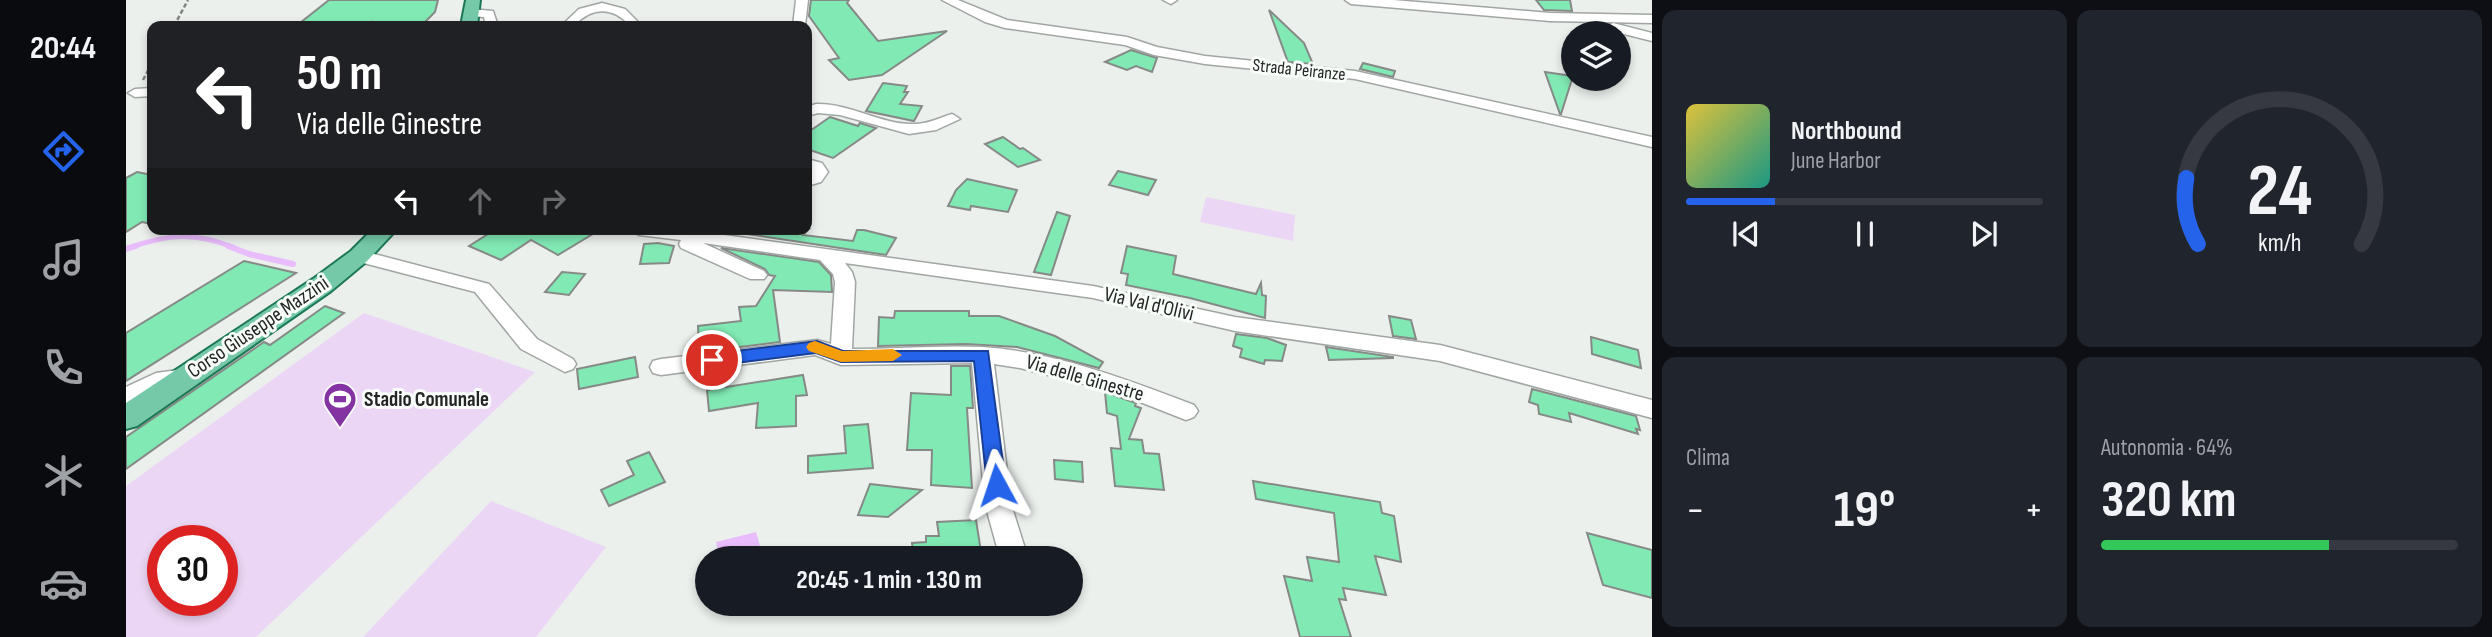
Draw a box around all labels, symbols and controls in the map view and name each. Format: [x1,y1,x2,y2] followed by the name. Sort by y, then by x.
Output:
[1561,21,1631,91] map controls
[1561,21,1631,91] button: layers
[30,29,96,68] text: 20:44
[297,45,382,104] text: 50 m
[182,49,273,140] icon: left
[1251,55,1347,85] street label: Strada Peiranze
[297,105,482,144] text: Via delle Ginestre
[1791,116,1902,147] text: Northbound
[39,127,88,176] icon: directions
[1791,147,1881,175] text: June Harbor
[2247,149,2312,237] text: 24
[388,182,426,220] icon: left
[461,182,499,220] icon: ahead
[534,182,572,220] icon: right
[1727,215,1765,253] icon: previous
[1846,215,1884,253] icon: pause
[1965,215,2003,253] icon: next
[2258,228,2301,259] text: km/h
[39,235,88,284] icon: music
[183,271,333,383] street label: Corso Giuseppe Mazzini
[1102,282,1196,326] street label: Via Val d'Olivi
[682,330,742,390] pin
[693,341,731,379] icon: arrive
[39,343,88,392] icon: phone
[1023,349,1147,407] street label: Via delle Ginestre
[321,380,359,429] sports icon: Stadio Comunale
[364,387,489,412] place label: Stadio Comunale
[2101,434,2233,462] text: Autonomia · 64%
[1686,444,1730,472] text: Clima
[960,448,1034,522] position arrow
[39,451,88,500] icon: climate
[2101,469,2236,532] text: 320 km
[1834,479,1895,542] text: 19°
[1686,488,1705,533] text: −
[2024,488,2043,533] text: +
[147,525,238,616] speed limit sign: 30
[39,559,88,608] icon: car
[796,565,982,596] text: 20:45 · 1 min · 130 m

